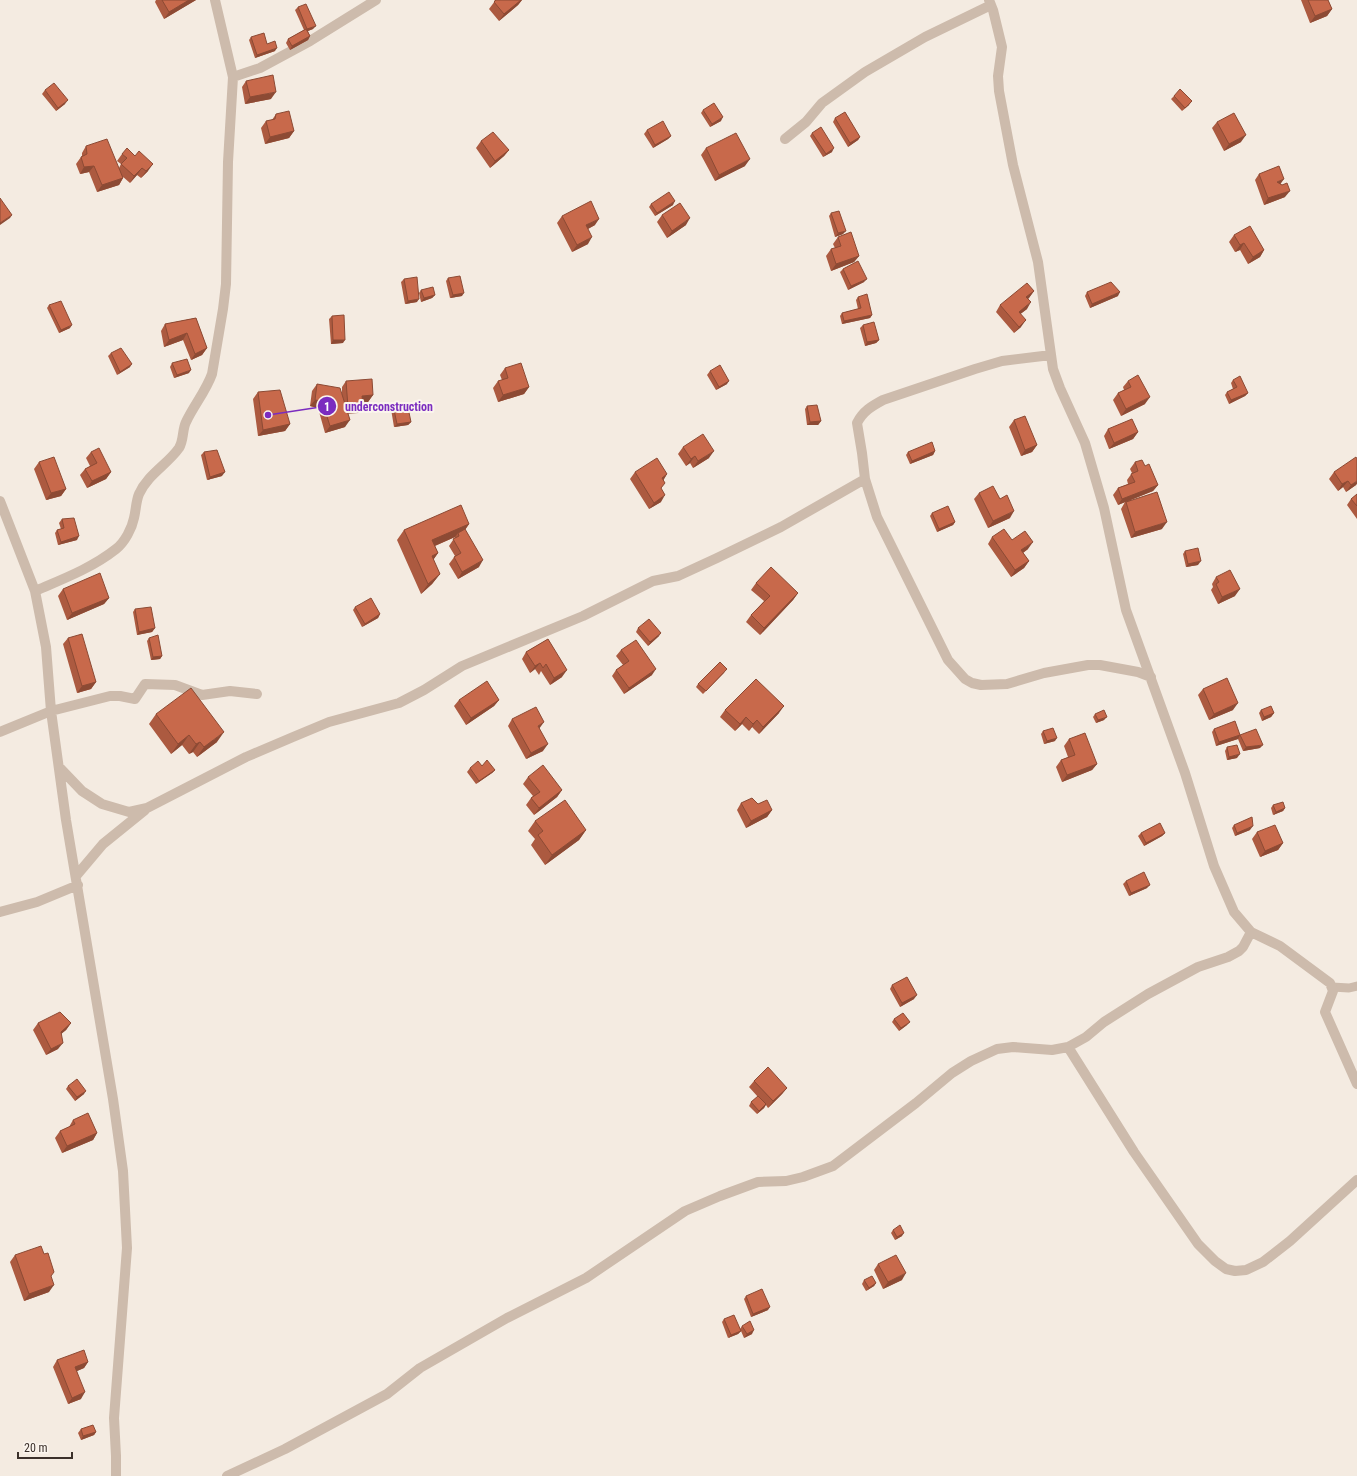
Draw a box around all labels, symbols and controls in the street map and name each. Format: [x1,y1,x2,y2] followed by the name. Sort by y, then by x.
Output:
[317,394,440,418] callout: underconstruction
[324,400,330,414] text: 1
[345,400,433,414] text: underconstruction
[18,1434,72,1460] scale bar
[24,1441,48,1455] text: 20 m

